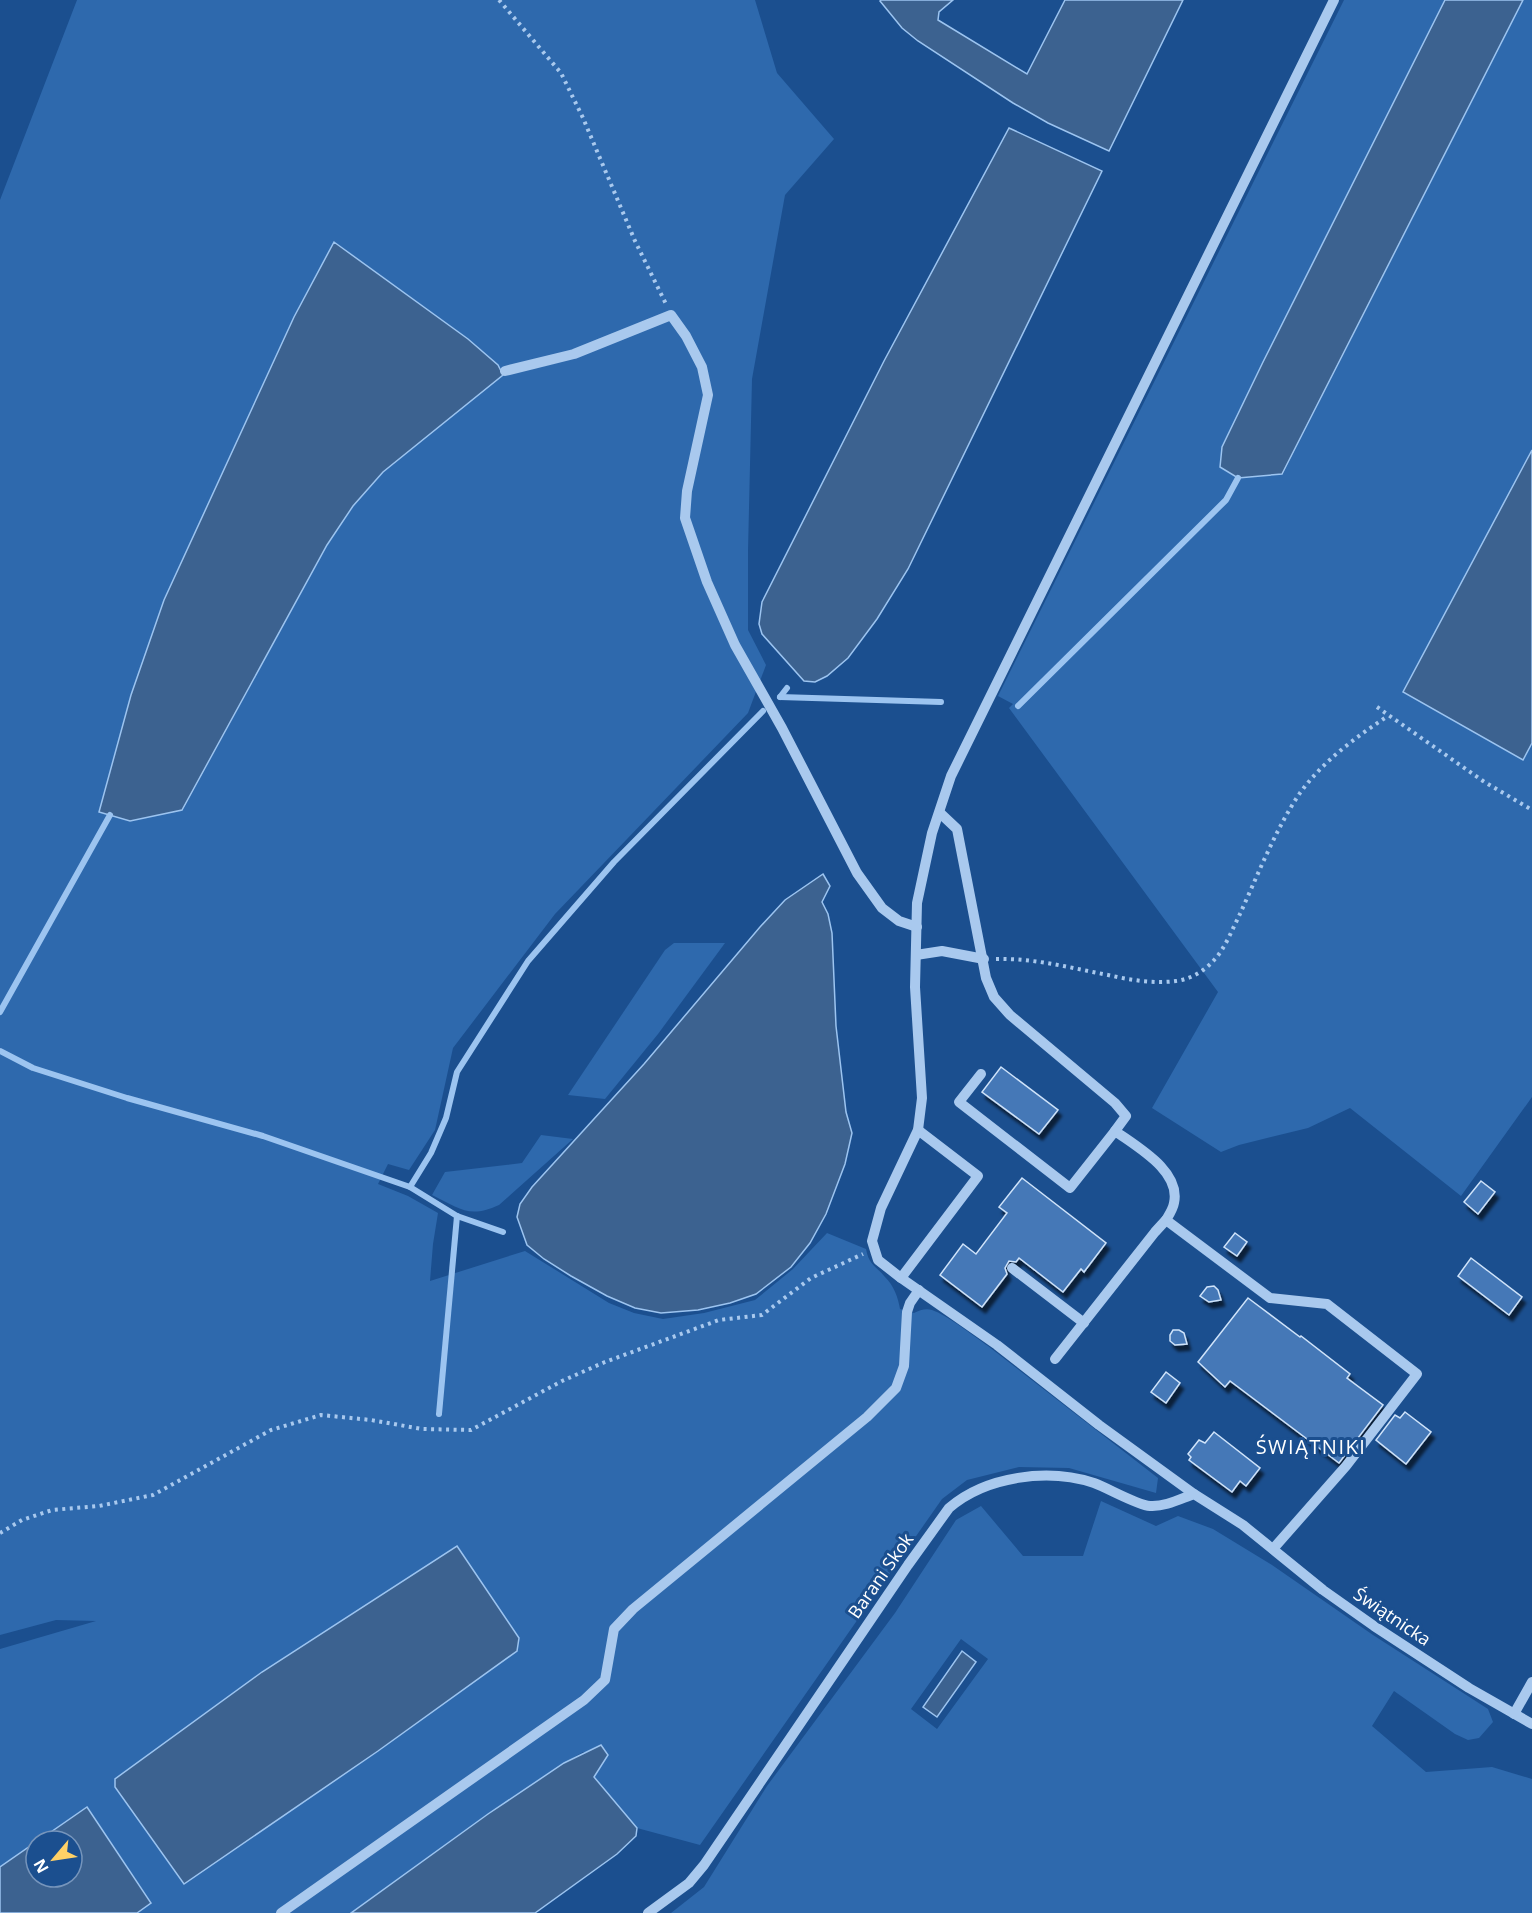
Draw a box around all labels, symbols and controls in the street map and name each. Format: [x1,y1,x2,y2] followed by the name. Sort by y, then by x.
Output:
[1256,1433,1366,1460] district label: ŚWIĄTNIKI
[842,1528,919,1623] street label: Barani Skok
[1349,1581,1436,1651] street label: Świątnicka
[24,1829,84,1889] north arrow
[28,1855,54,1877] text: N

